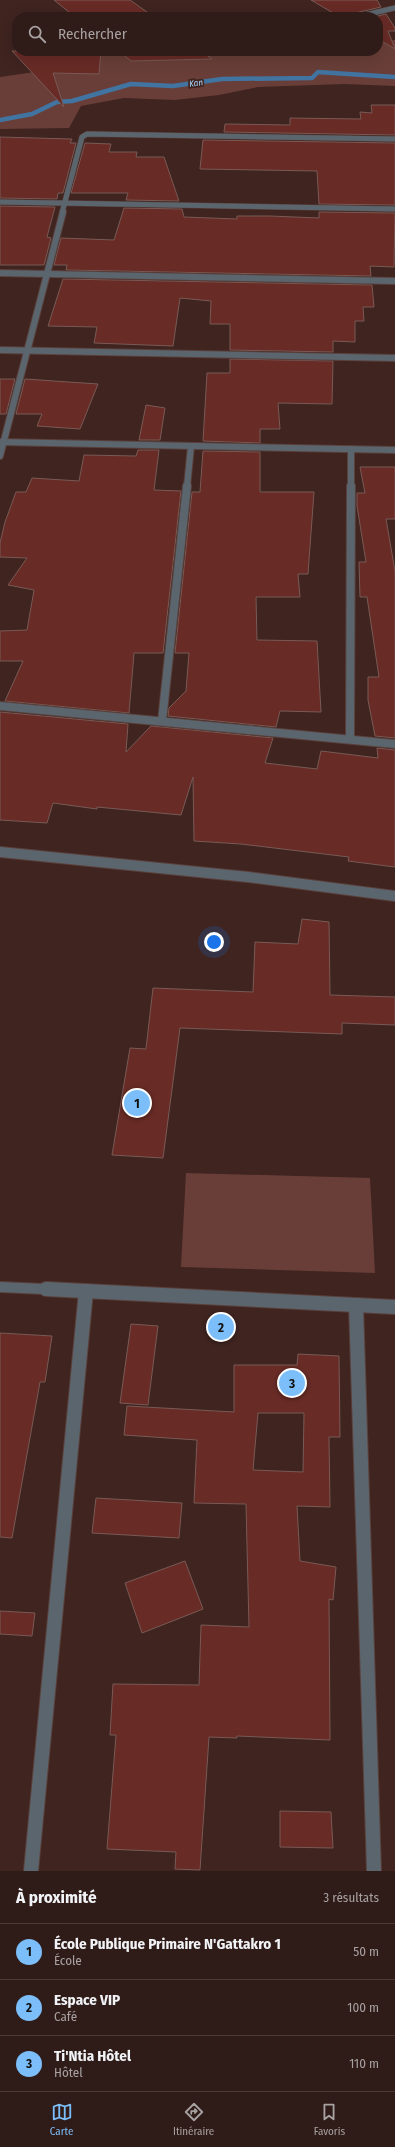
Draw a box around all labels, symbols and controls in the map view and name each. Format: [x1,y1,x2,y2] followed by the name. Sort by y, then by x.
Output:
[12,12,383,56] search box
[26,23,48,45] icon: search
[58,25,127,43] text: Rechercher
[188,77,204,89] water label: Kan
[204,932,224,952] your location
[124,1088,150,1118] pin: 1
[208,1312,234,1342] pin: 2
[279,1368,305,1398] pin: 3
[16,1887,97,1908] text: À proximité
[323,1890,379,1905] text: 3 résultats
[54,1935,281,1953] text: École Publique Primaire N'Gattakro 1
[26,1944,32,1959] text: 1
[353,1944,379,1959] text: 50 m
[54,1953,82,1968] text: École
[54,1991,120,2009] text: Espace VIP
[26,2000,32,2015] text: 2
[347,2000,379,2015] text: 100 m
[54,2009,77,2024] text: Café
[54,2047,131,2065] text: Ti'Ntia Hôtel
[26,2056,32,2071] text: 3
[349,2056,379,2071] text: 110 m
[54,2065,83,2080] text: Hôtel
[50,2101,73,2138] tab: Carte
[173,2101,214,2138] tab: Itinéraire
[314,2101,345,2138] tab: Favoris

